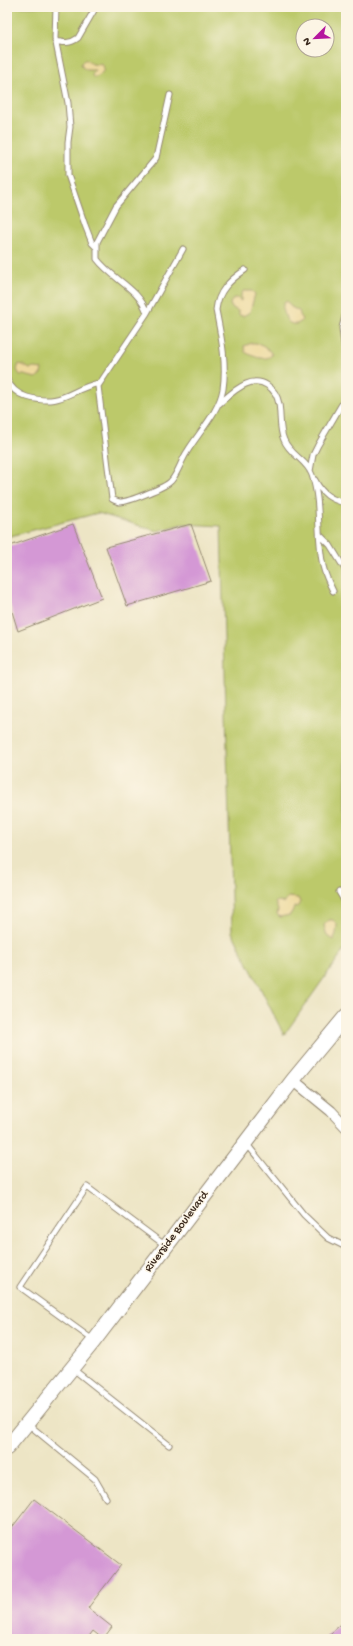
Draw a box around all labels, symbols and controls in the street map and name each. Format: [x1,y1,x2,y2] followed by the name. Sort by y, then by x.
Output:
[295,18,335,58] north arrow
[301,36,315,47] text: N
[142,1188,213,1275] street label: Riverside Boulevard

